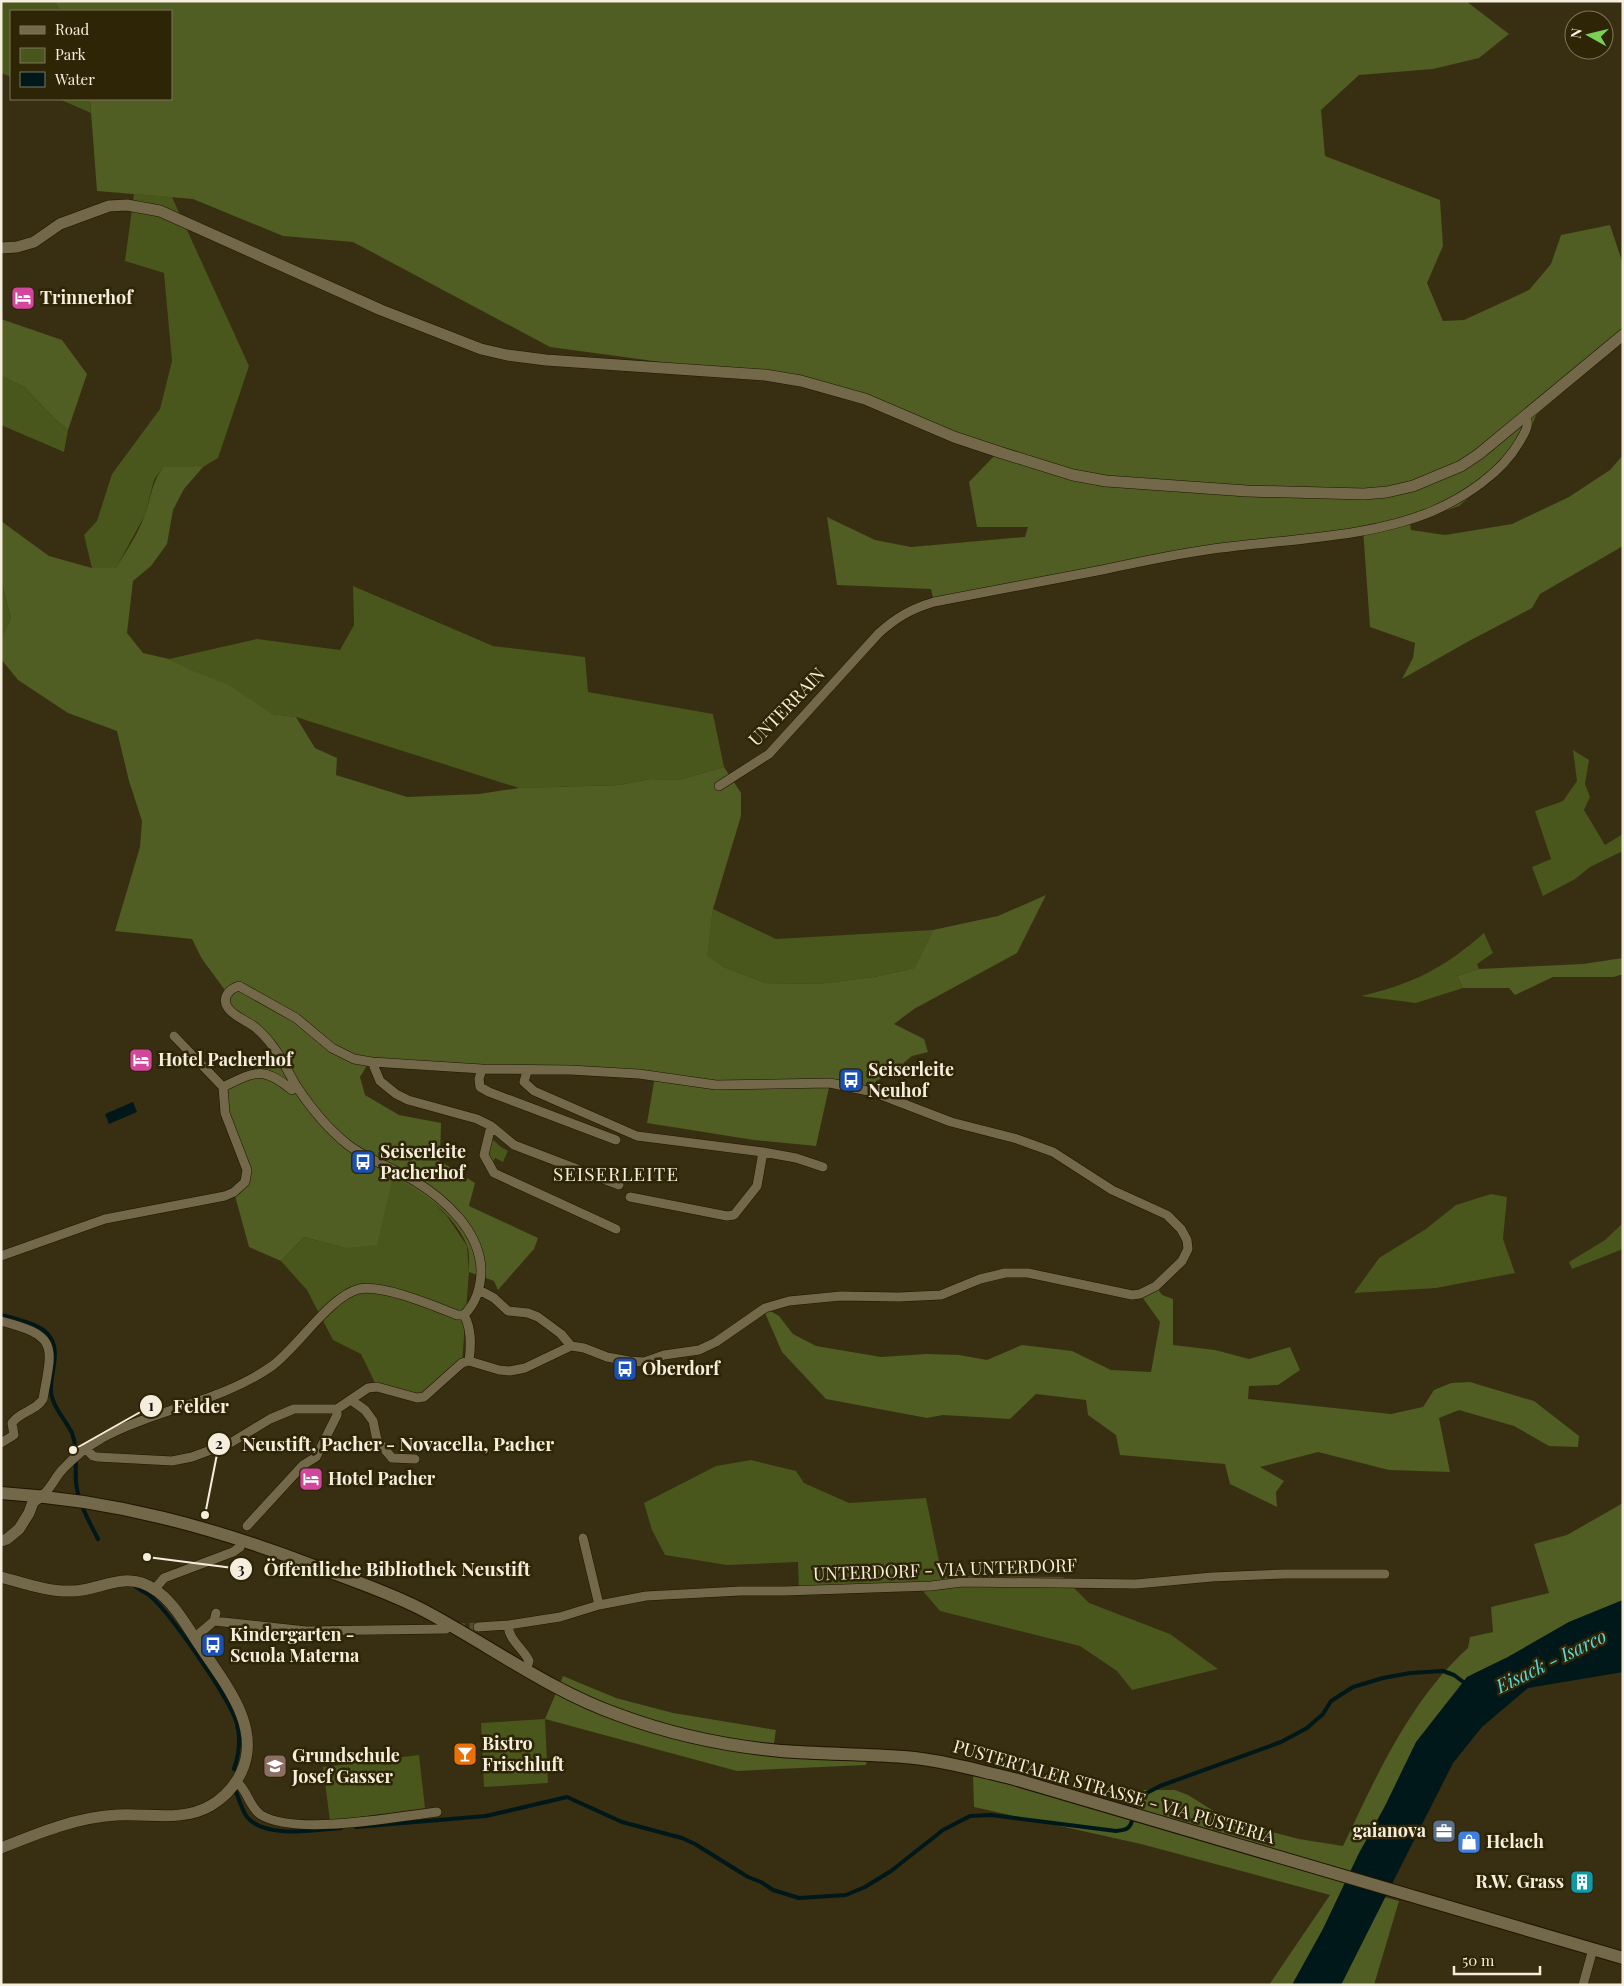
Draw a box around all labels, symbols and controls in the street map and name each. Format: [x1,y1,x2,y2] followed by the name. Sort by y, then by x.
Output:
[10,10,172,100] legend
[1564,10,1614,60] north arrow
[55,19,89,39] text: Road
[1566,27,1586,39] text: N
[55,44,87,64] text: Park
[54,69,95,89] text: Water
[10,285,36,311] hotel icon: Trinnerhof
[40,285,134,309] place label: Trinnerhof
[743,662,830,751] street label: UNTERRAIN
[128,1047,154,1073] hotel icon: Hotel Pacherhof
[158,1047,294,1071] place label: Hotel Pacherhof
[868,1057,954,1102] place label: Seiserleite Neuhof
[838,1067,864,1093] bus stop icon: Seiserleite Neuhof
[380,1139,467,1184] place label: Seiserleite Pacherhof
[350,1149,376,1175] bus stop icon: Seiserleite Pacherhof
[553,1160,679,1186] district label: SEISERLEITE
[612,1356,638,1382] bus stop icon: Oberdorf
[642,1356,721,1380] place label: Oberdorf
[138,1389,239,1423] callout: Felder
[173,1392,229,1418] text: Felder
[148,1395,154,1415] text: 1
[207,1427,564,1461] callout: Neustift, Pacher - Novacella, Pacher
[242,1430,554,1456] text: Neustift, Pacher - Novacella, Pacher
[215,1433,223,1453] text: 2
[298,1466,324,1492] hotel icon: Hotel Pacher
[328,1466,436,1490] place label: Hotel Pacher
[229,1552,541,1586] callout: Öffentliche Bibliothek Neustift
[813,1552,1077,1586] street label: UNTERDORF - VIA UNTERDORF
[264,1555,531,1581] text: Öffentliche Bibliothek Neustift
[237,1558,245,1578] text: 3
[230,1622,360,1667] place label: Kindergarten - Scuola Materna
[1490,1622,1610,1699] water label: Eisack - Isarco
[200,1632,226,1658] bus stop icon: Kindergarten - Scuola Materna
[482,1731,565,1776] place label: Bistro Frischluft
[951,1734,1279,1849] street label: PUSTERTALER STRASSE - VIA PUSTERIA
[452,1741,478,1767] bar icon: Bistro Frischluft
[291,1743,400,1788] place label: Grundschule Josef Gasser
[262,1753,288,1779] school or university icon: Grundschule Josef Gasser
[1353,1818,1427,1842] place label: gaianova
[1431,1818,1457,1844] office icon: gaianova
[1456,1829,1482,1855] shop icon: Helach
[1486,1829,1544,1853] place label: Helach
[1475,1869,1564,1893] place label: R.W. Grass
[1569,1869,1595,1895] building icon: R.W. Grass
[1454,1944,1540,1976] scale bar
[1462,1950,1495,1970] text: 50 m

